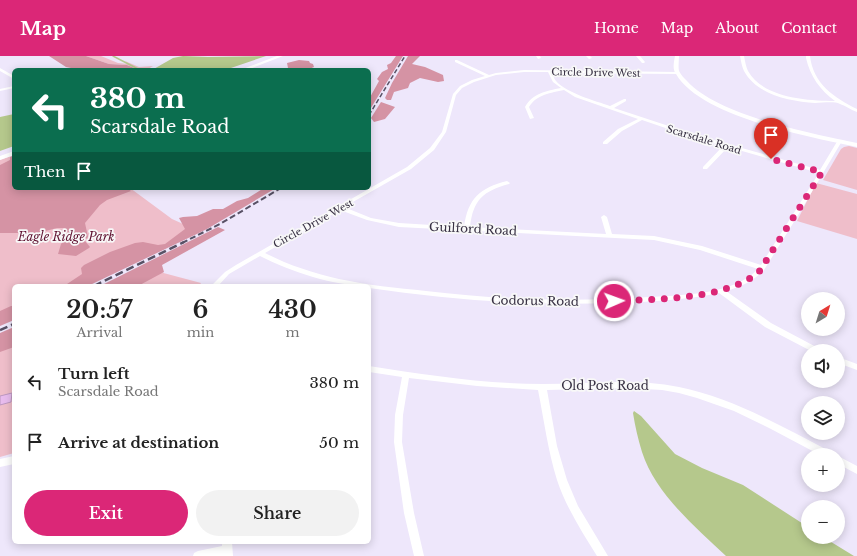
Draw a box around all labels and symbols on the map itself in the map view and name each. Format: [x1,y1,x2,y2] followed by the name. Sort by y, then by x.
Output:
[551,65,641,80] street label: Circle Drive West
[754,118,788,159] pin
[665,122,743,157] street label: Scarsdale Road
[271,196,356,251] street label: Circle Drive West
[429,219,517,238] street label: Guilford Road
[17,229,114,244] park label: Eagle Ridge Park
[593,280,635,322] position arrow
[491,292,579,309] street label: Codorus Road
[801,292,845,336] north arrow
[561,378,649,393] street label: Old Post Road

